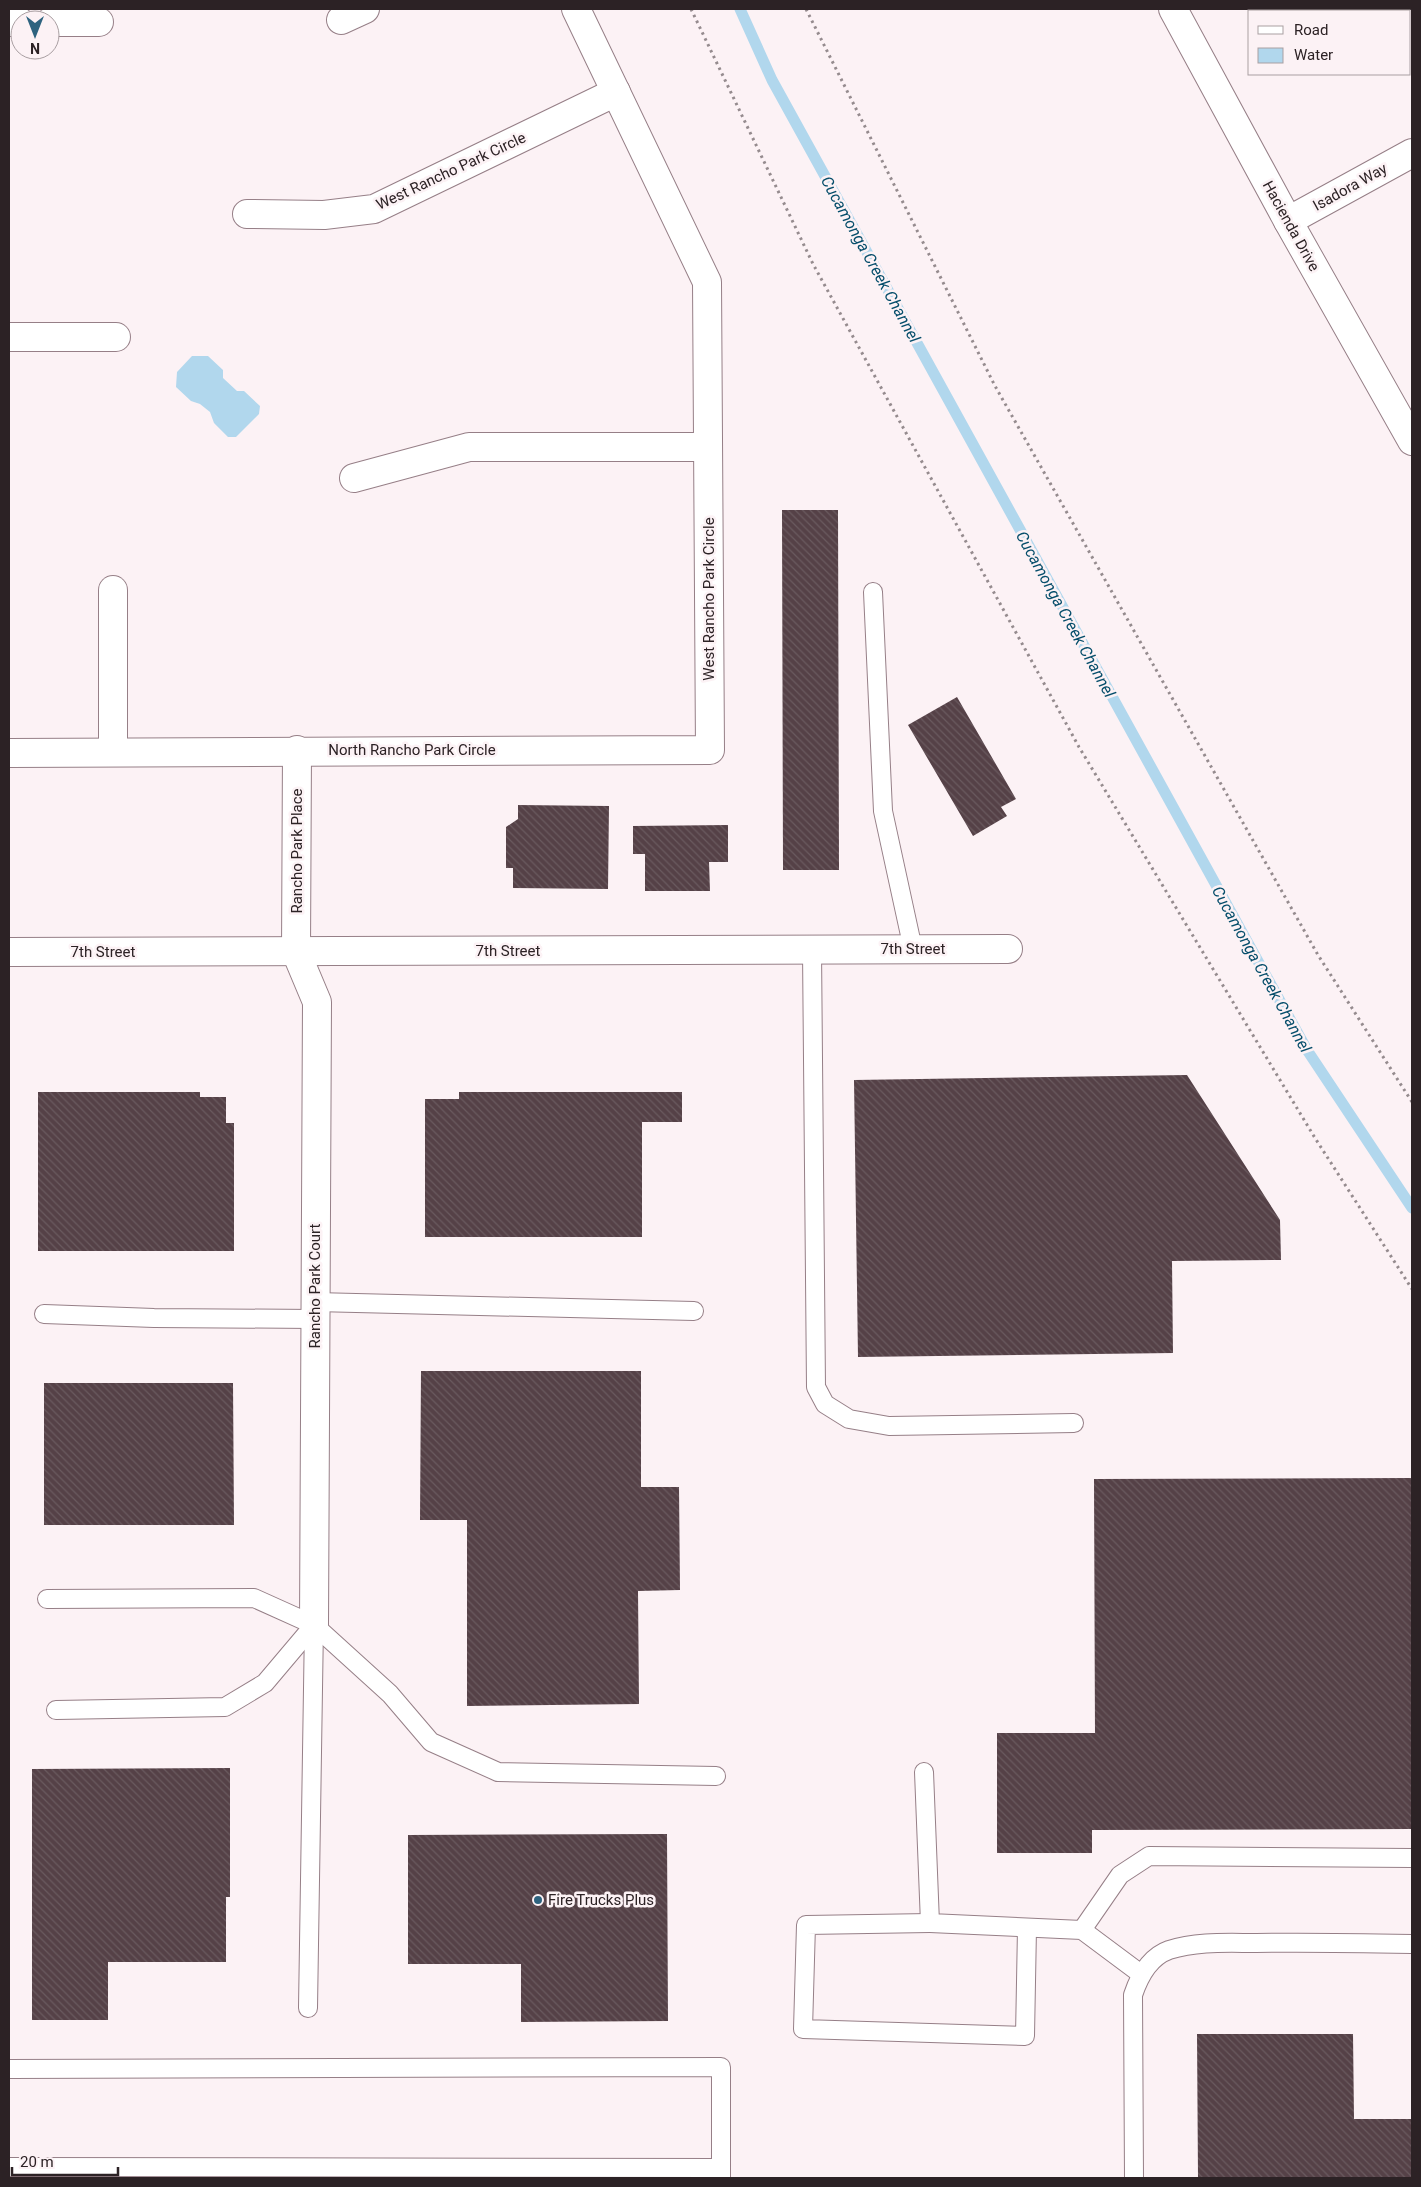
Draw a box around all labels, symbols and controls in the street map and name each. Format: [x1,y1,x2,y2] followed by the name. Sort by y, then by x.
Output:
[10,10,60,60] north arrow
[1248,10,1411,75] legend
[1294,21,1328,39] text: Road
[30,40,40,56] text: N
[1294,46,1333,64] text: Water
[373,128,529,214] street label: West Rancho Park Circle
[1310,159,1390,215] street label: Isadora Way
[817,173,924,346] water label: Cucamonga Creek Channel
[1259,178,1323,274] street label: Hacienda Drive
[700,517,718,681] street label: West Rancho Park Circle
[1012,528,1119,701] water label: Cucamonga Creek Channel
[328,741,496,759] street label: North Rancho Park Circle
[288,788,306,914] street label: Rancho Park Place
[1208,883,1315,1056] water label: Cucamonga Creek Channel
[881,940,946,958] street label: 7th Street
[476,942,541,960] street label: 7th Street
[71,943,136,961] street label: 7th Street
[306,1223,324,1348] street label: Rancho Park Court
[548,1891,654,1909] place label: Fire Trucks Plus
[532,1894,544,1906] marker: Fire Trucks Plus
[12,2144,119,2176] scale bar
[20,2153,54,2171] text: 20 m

